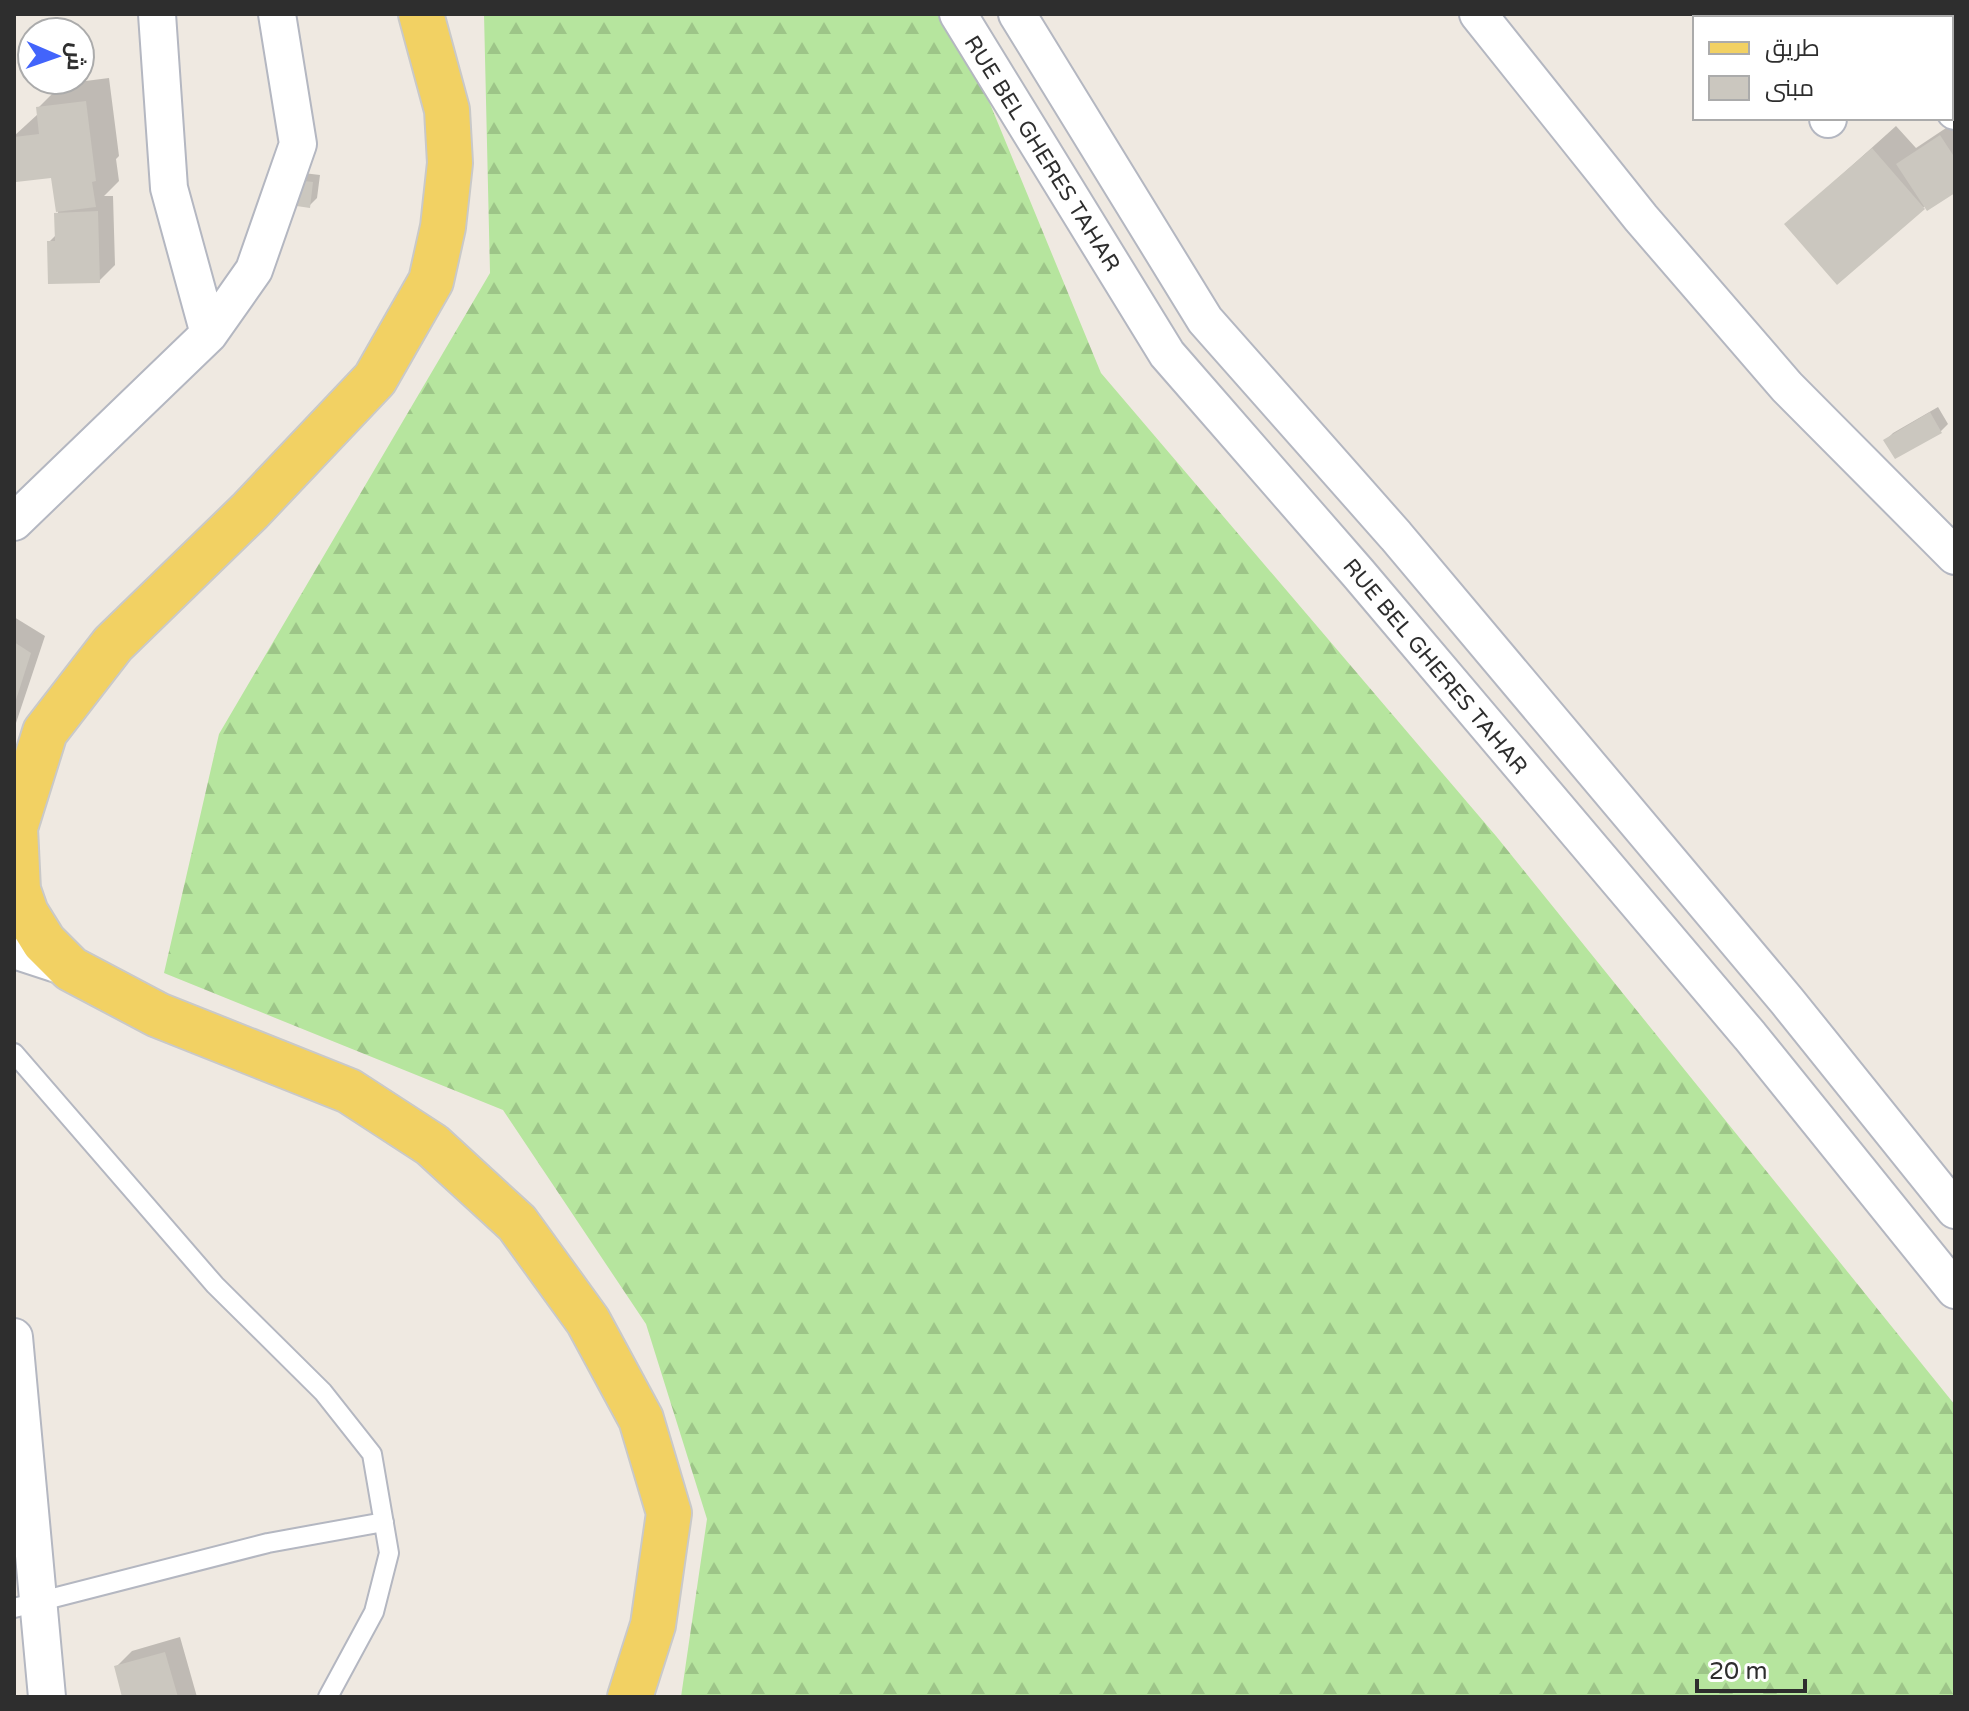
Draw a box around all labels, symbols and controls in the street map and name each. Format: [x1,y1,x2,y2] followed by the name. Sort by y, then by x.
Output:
[16,16,96,96] north arrow
[1693,16,1953,120] legend
[959,31,1126,276] street label: RUE BEL GHERES TAHAR
[1765,34,1820,63] text: طريق
[62,42,88,71] text: ش
[1765,74,1814,103] text: مبنى
[1337,554,1533,780] street label: RUE BEL GHERES TAHAR
[1697,1643,1805,1693] scale bar
[1709,1657,1767,1686] text: 20 m

